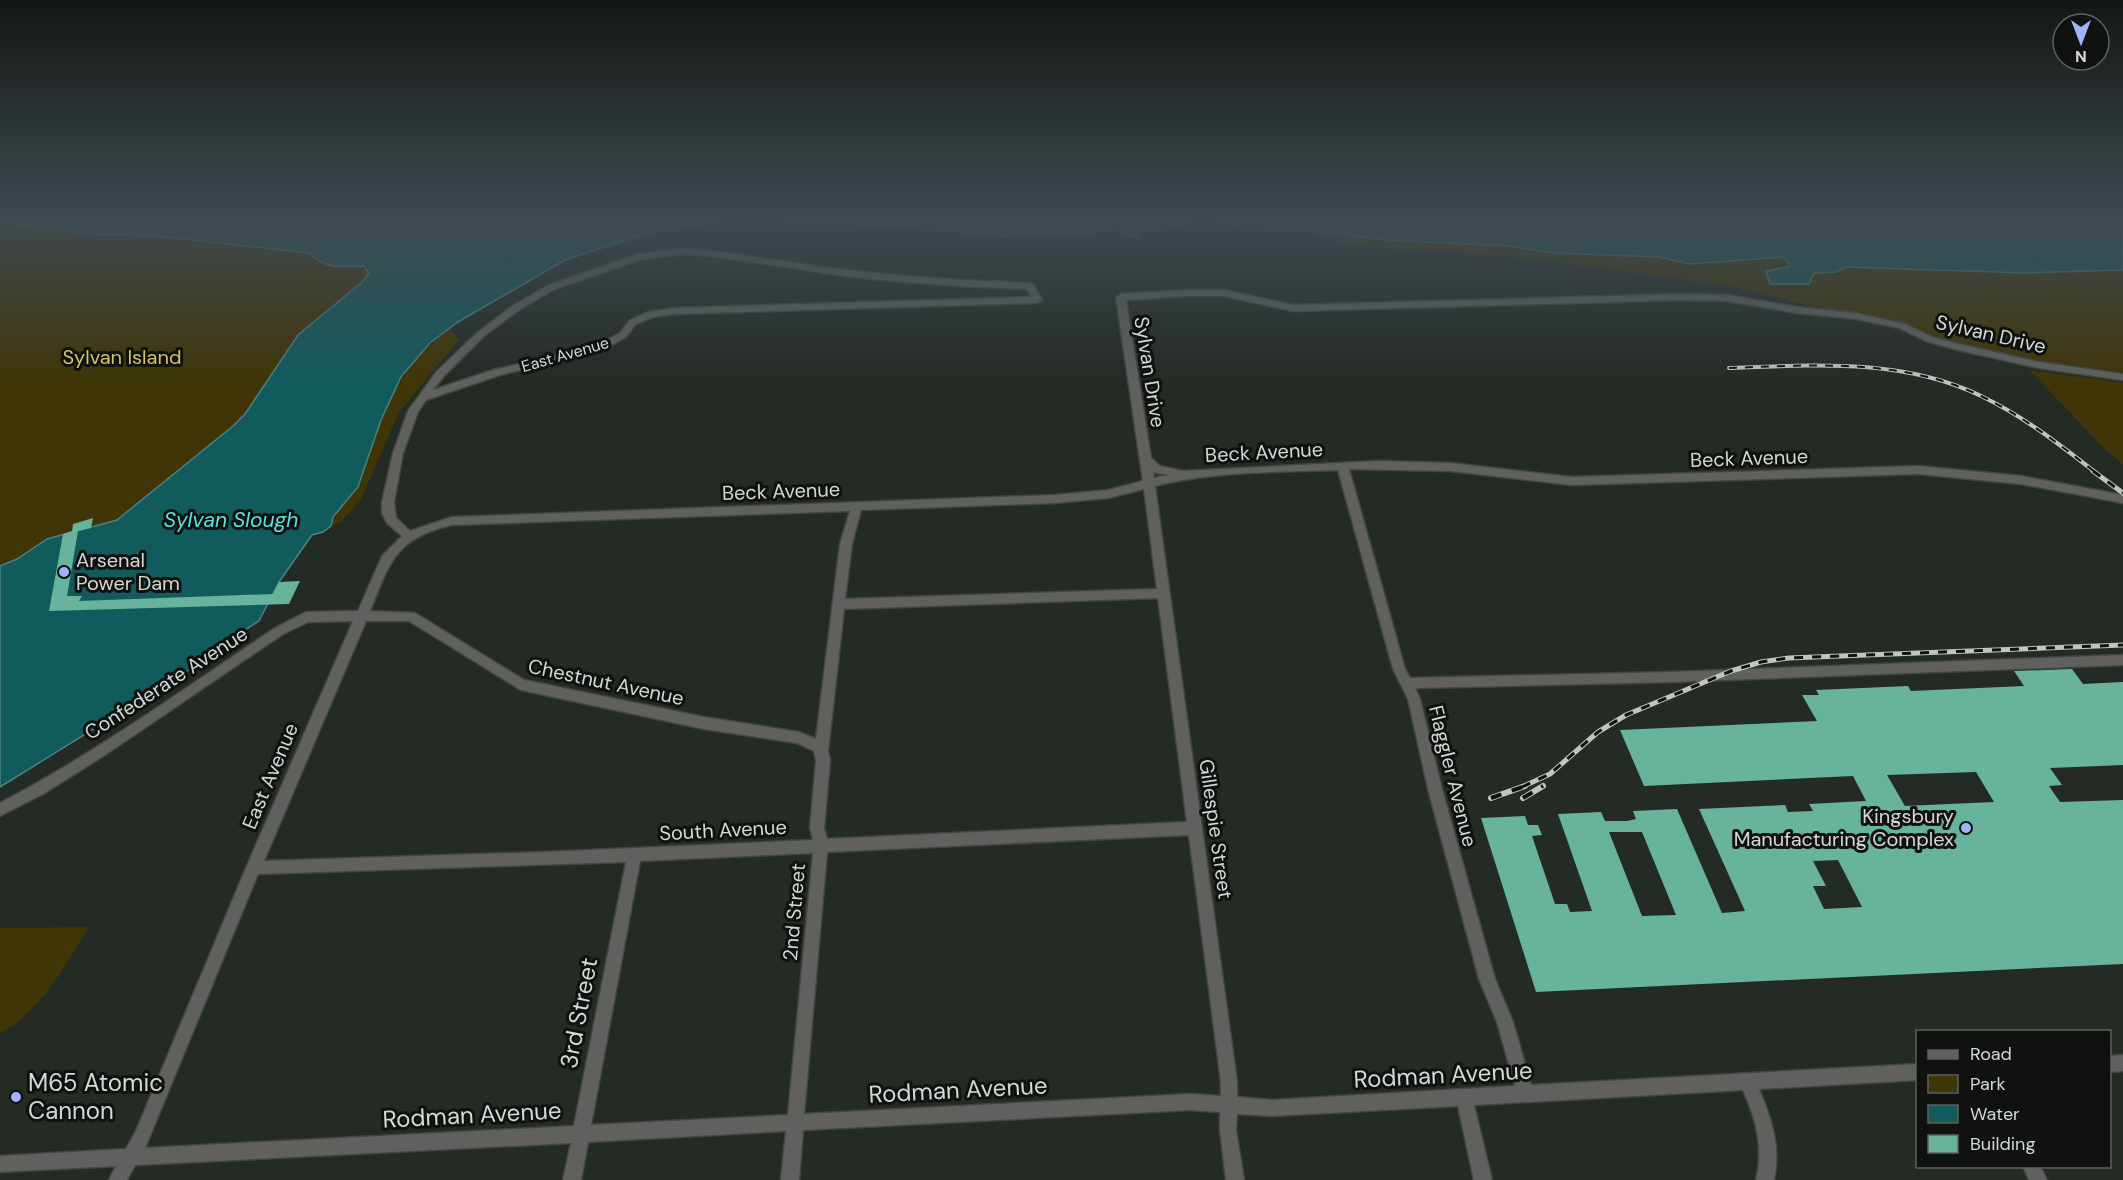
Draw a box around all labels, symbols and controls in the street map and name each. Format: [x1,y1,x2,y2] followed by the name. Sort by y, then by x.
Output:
[2051,12,2111,72] north arrow
[2075,46,2087,67] text: N
[1933,309,2049,359] street label: Sylvan Drive
[1128,315,1172,429] street label: Sylvan Drive
[519,332,611,377] street label: East Avenue
[63,344,181,370] park label: Sylvan Island
[1204,436,1324,468] street label: Beck Avenue
[1689,443,1809,473] street label: Beck Avenue
[721,476,841,506] street label: Beck Avenue
[164,506,298,534] water label: Sylvan Slough
[76,547,180,596] place label: Arsenal Power Dam
[57,565,71,579] marker: Arsenal Power Dam
[79,620,253,746] street label: Confederate Avenue
[526,653,686,711] street label: Chestnut Avenue
[1423,703,1483,849] street label: Flaggler Avenue
[236,719,304,833] street label: East Avenue
[1193,757,1239,901] street label: Gillespie Street
[1734,803,1954,852] place label: Kingsbury Manufacturing Complex
[659,814,787,846] street label: South Avenue
[1959,821,1973,835] marker: Kingsbury Manufacturing Complex
[777,862,811,962] street label: 2nd Street
[553,955,604,1071] street label: 3rd Street
[1916,1030,2111,1168] legend
[1970,1042,2012,1066] text: Road
[1353,1054,1533,1095] street label: Rodman Avenue
[28,1067,163,1126] place label: M65 Atomic Cannon
[868,1069,1048,1110] street label: Rodman Avenue
[1970,1072,2006,1096] text: Park
[9,1090,23,1104] marker: M65 Atomic Cannon
[382,1094,562,1135] street label: Rodman Avenue
[1970,1102,2020,1126] text: Water
[1970,1132,2035,1156] text: Building

